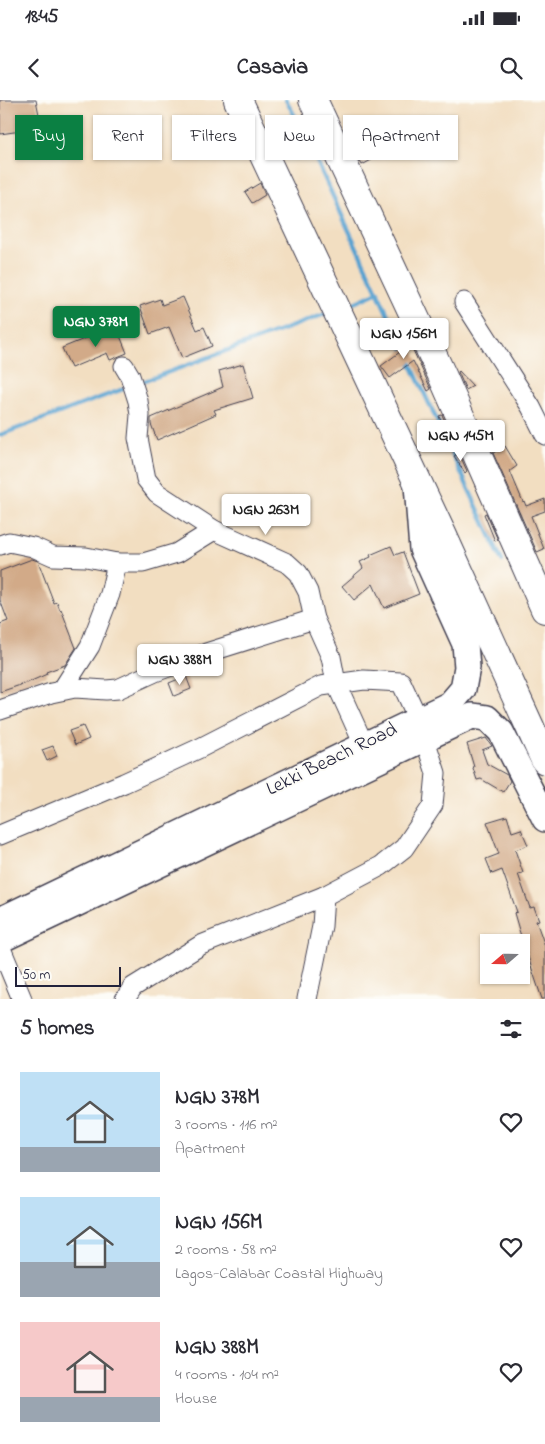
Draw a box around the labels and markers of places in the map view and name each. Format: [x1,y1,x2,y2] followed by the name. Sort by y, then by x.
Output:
[44,306,148,348] pin: NGN 378M
[352,318,456,360] pin: NGN 156M
[409,420,513,462] pin: NGN 145M
[214,494,318,536] pin: NGN 263M
[128,644,232,686] pin: NGN 388M

